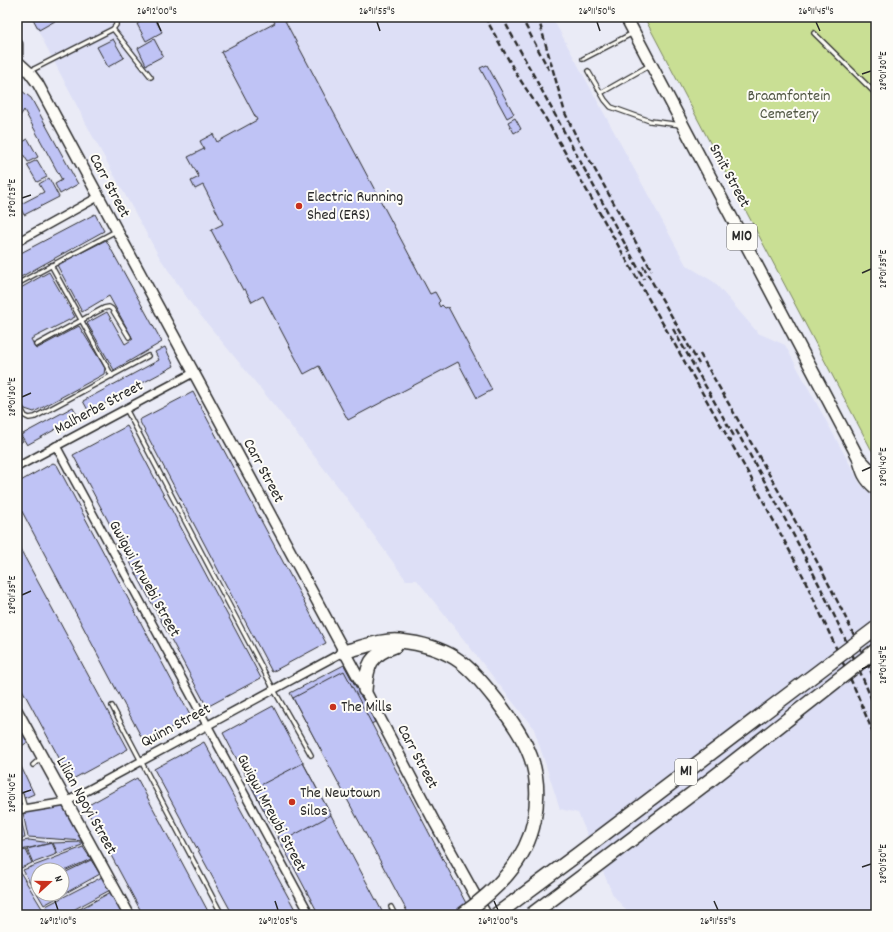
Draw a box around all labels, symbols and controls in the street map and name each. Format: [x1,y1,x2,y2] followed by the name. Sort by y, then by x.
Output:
[137,5,177,19] text: 26°12'00"S
[359,5,395,19] text: 26°11'55"S
[579,5,615,19] text: 26°11'50"S
[798,5,834,19] text: 26°11'45"S
[877,51,891,91] text: 28°01'30"E
[748,85,830,126] park label: Braamfontein Cemetery
[703,140,755,212] street label: Smit Street
[82,150,136,222] street label: Carr Street
[6,178,20,217] text: 28°01'25"E
[307,186,403,227] place label: Electric Running Shed (ERS)
[294,201,304,211] marker: Electric Running Shed (ERS)
[727,224,757,250] road number: M10
[877,249,891,288] text: 28°01'35"E
[51,375,148,441] street label: Malherbe Street
[6,377,20,417] text: 28°01'30"E
[236,435,290,507] street label: Carr Street
[877,447,891,486] text: 28°01'40"E
[102,516,186,642] street label: Gwigwi Mrwebi Street
[6,575,20,614] text: 28°01'35"E
[877,646,891,684] text: 28°01'45"E
[341,696,392,719] place label: The Mills
[137,698,215,754] street label: Quinn Street
[328,702,338,712] marker: The Mills
[390,721,444,793] street label: Carr Street
[230,750,312,876] street label: Gwigwi Mrewbi Street
[50,753,122,859] street label: Lilian Ngoyi Street
[675,759,697,785] road number: M1
[6,773,20,812] text: 28°01'40"E
[300,782,380,823] place label: The Newtown Silos
[287,797,297,807] marker: The Newtown Silos
[877,844,891,884] text: 28°01'50"E
[30,862,70,902] north arrow
[49,874,66,885] text: N
[40,915,76,929] text: 26°12'10"S
[258,915,298,929] text: 26°12'05"S
[478,915,518,929] text: 26°12'00"S
[700,915,736,929] text: 26°11'55"S

